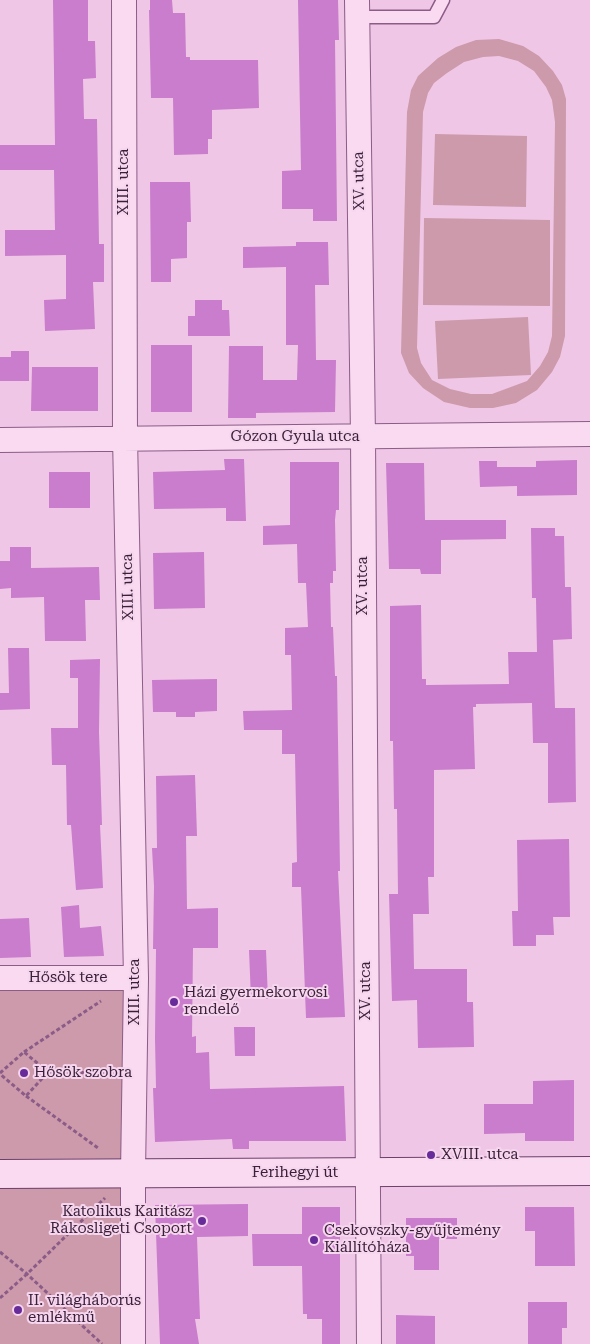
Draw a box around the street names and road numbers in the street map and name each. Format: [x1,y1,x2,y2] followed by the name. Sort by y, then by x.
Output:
[115,149,133,215] street label: XIII. utca
[349,151,369,211] street label: XV. utca
[230,428,360,446] street label: Gózon Gyula utca
[118,553,138,621] street label: XIII. utca
[354,556,372,616] street label: XV. utca
[126,959,144,1025] street label: XIII. utca
[357,961,375,1021] street label: XV. utca
[28,969,108,987] street label: Hősök tere
[252,1164,338,1182] street label: Ferihegyi út

